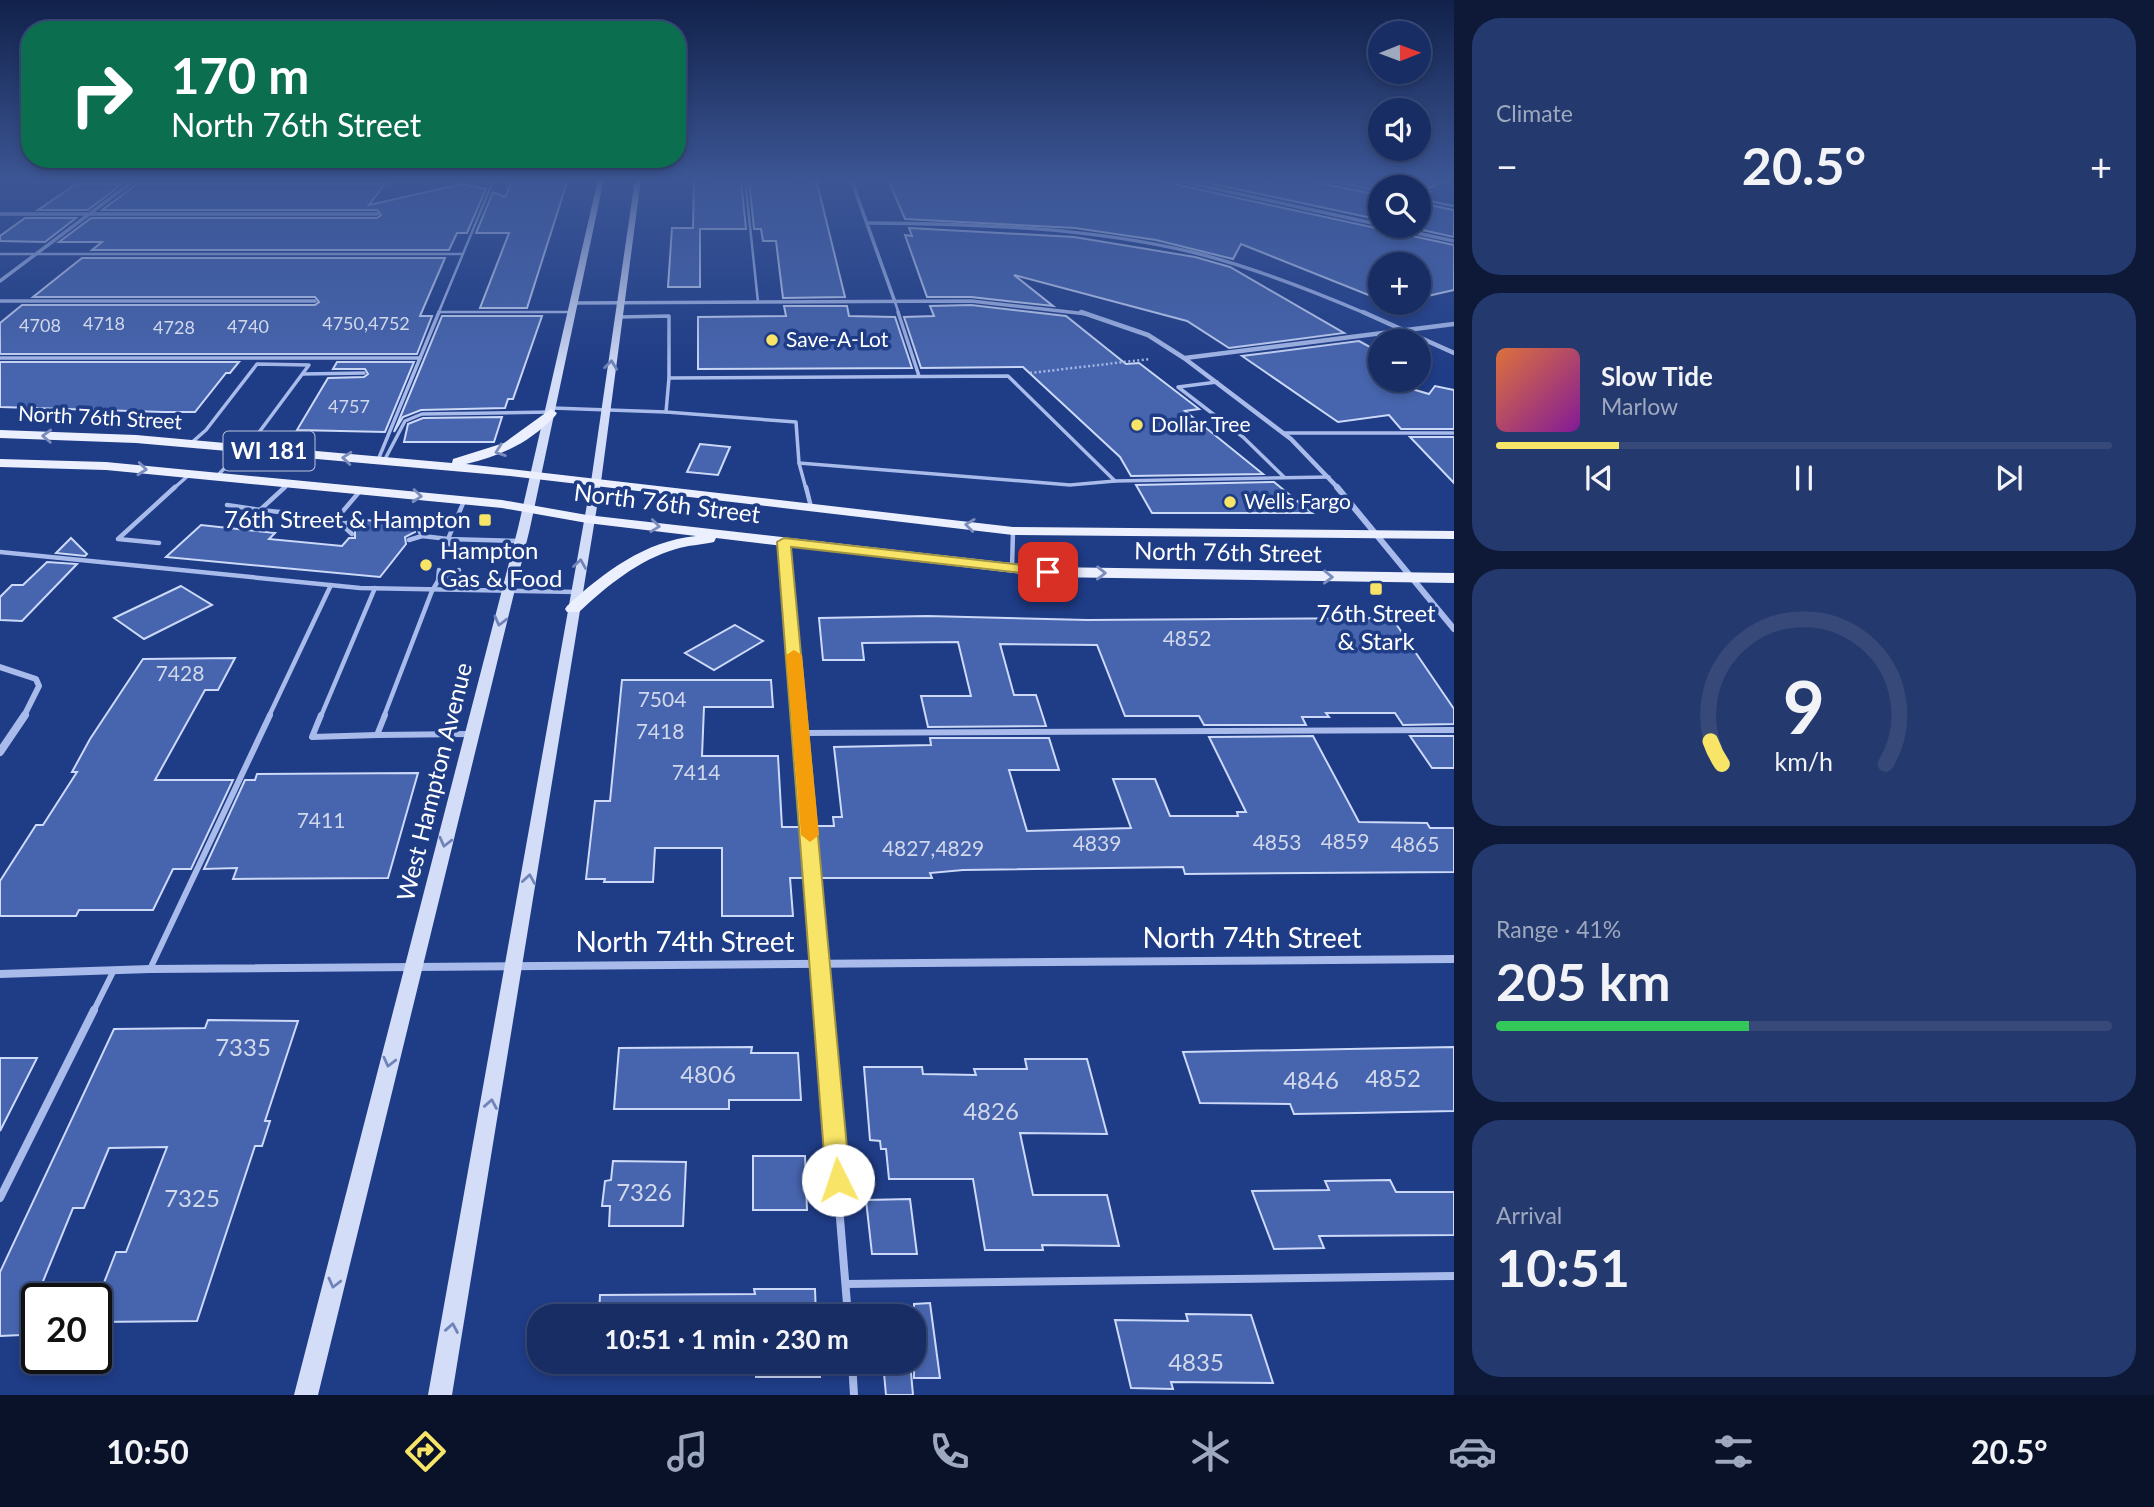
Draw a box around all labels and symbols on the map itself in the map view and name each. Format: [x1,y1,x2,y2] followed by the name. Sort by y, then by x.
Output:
[1368,21,1432,84] north arrow
[83,312,125,334] house number: 4718
[322,312,410,334] house number: 4750,4752
[19,314,61,336] house number: 4708
[227,315,269,337] house number: 4740
[153,316,195,338] house number: 4728
[786,326,889,351] place label: Save-A-Lot
[764,332,780,348] marker: Save-A-Lot
[603,359,618,371] one-way arrow
[328,395,370,417] house number: 4757
[17,400,183,433] street label: North 76th Street
[1151,411,1251,436] place label: Dollar Tree
[1129,417,1145,433] marker: Dollar Tree
[41,428,52,443] one-way arrow
[224,432,314,471] road number: WI 181
[495,443,507,457] one-way arrow
[341,451,352,466] one-way arrow
[136,461,147,476] one-way arrow
[572,477,762,528] street label: North 76th Street
[412,488,423,503] one-way arrow
[1244,488,1351,513] place label: Wells Fargo
[1222,494,1238,510] marker: Wells Fargo
[224,504,471,533] place label: 76th Street & Hampton
[477,512,493,528] marker: 76th Street & Hampton
[964,518,975,533] one-way arrow
[649,519,661,534] one-way arrow
[440,535,562,592] place label: Hampton Gas & Food
[1134,535,1322,568] street label: North 76th Street
[1018,542,1078,602] pin
[418,557,434,573] marker: Hampton Gas & Food
[572,558,587,570] one-way arrow
[1096,565,1106,581] one-way arrow
[1323,570,1334,585] one-way arrow
[1368,581,1384,597] marker: 76th Street & Stark
[1316,598,1436,655] place label: 76th Street & Stark
[494,615,509,627] one-way arrow
[1163,625,1211,650] house number: 4852
[390,659,477,904] street label: West Hampton Avenue
[156,660,204,685] house number: 7428
[638,686,686,711] house number: 7504
[636,718,684,743] house number: 7418
[672,759,720,784] house number: 7414
[297,807,345,832] house number: 7411
[1321,828,1369,853] house number: 4859
[1253,829,1301,854] house number: 4853
[1073,830,1121,855] house number: 4839
[1391,831,1439,856] house number: 4865
[882,835,984,860] house number: 4827,4829
[439,836,453,848] one-way arrow
[521,874,536,885] one-way arrow
[1143,920,1361,954] street label: North 74th Street
[576,924,794,958] street label: North 74th Street
[215,1032,271,1061] house number: 7335
[383,1056,397,1068] one-way arrow
[680,1059,736,1088] house number: 4806
[1365,1063,1421,1092] house number: 4852
[1283,1065,1339,1094] house number: 4846
[963,1096,1019,1125] house number: 4826
[483,1098,498,1110] one-way arrow
[801,1143,875,1217] position arrow
[616,1177,672,1206] house number: 7326
[164,1183,220,1212] house number: 7325
[328,1277,342,1289] one-way arrow
[21,1283,112,1374] speed limit sign: 20
[443,1322,458,1334] one-way arrow
[1168,1347,1224,1376] house number: 4835

